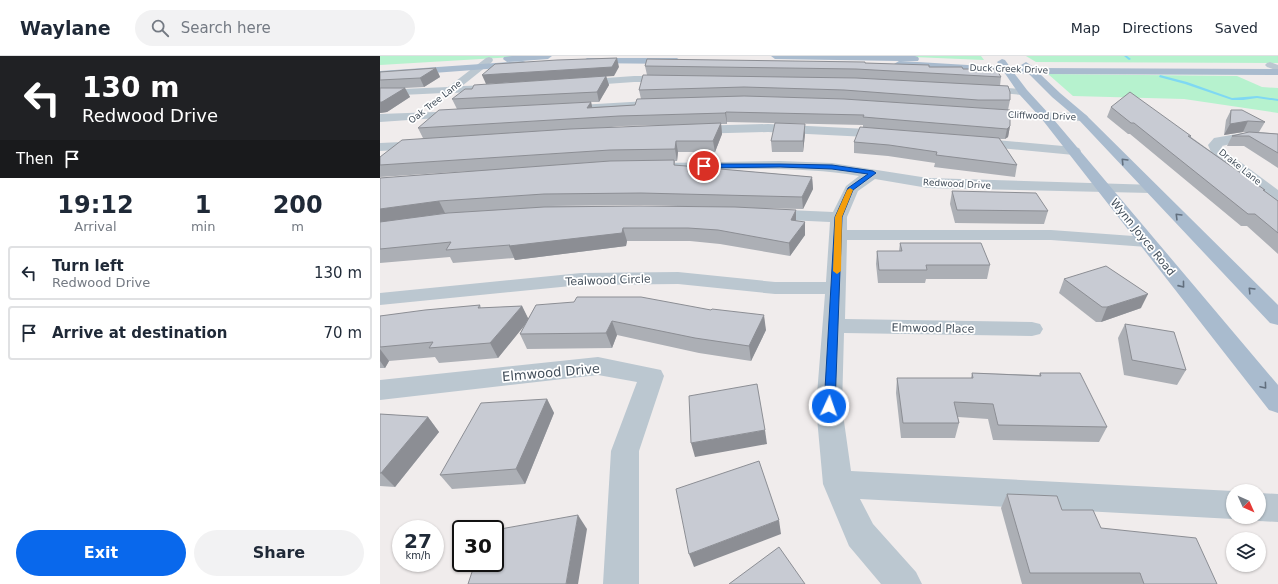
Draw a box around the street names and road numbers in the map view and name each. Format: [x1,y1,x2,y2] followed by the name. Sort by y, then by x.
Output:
[970,63,1049,75] street label: Duck Creek Drive
[407,78,464,126] street label: Oak Tree Lane
[1008,110,1077,122] street label: Cliffwood Drive
[1217,147,1263,187] street label: Drake Lane
[923,177,992,191] street label: Redwood Drive
[1108,196,1178,278] street label: Wynn Joyce Road
[564,273,651,289] street label: Tealwood Circle
[891,321,975,336] street label: Elmwood Place
[502,361,601,384] street label: Elmwood Drive

